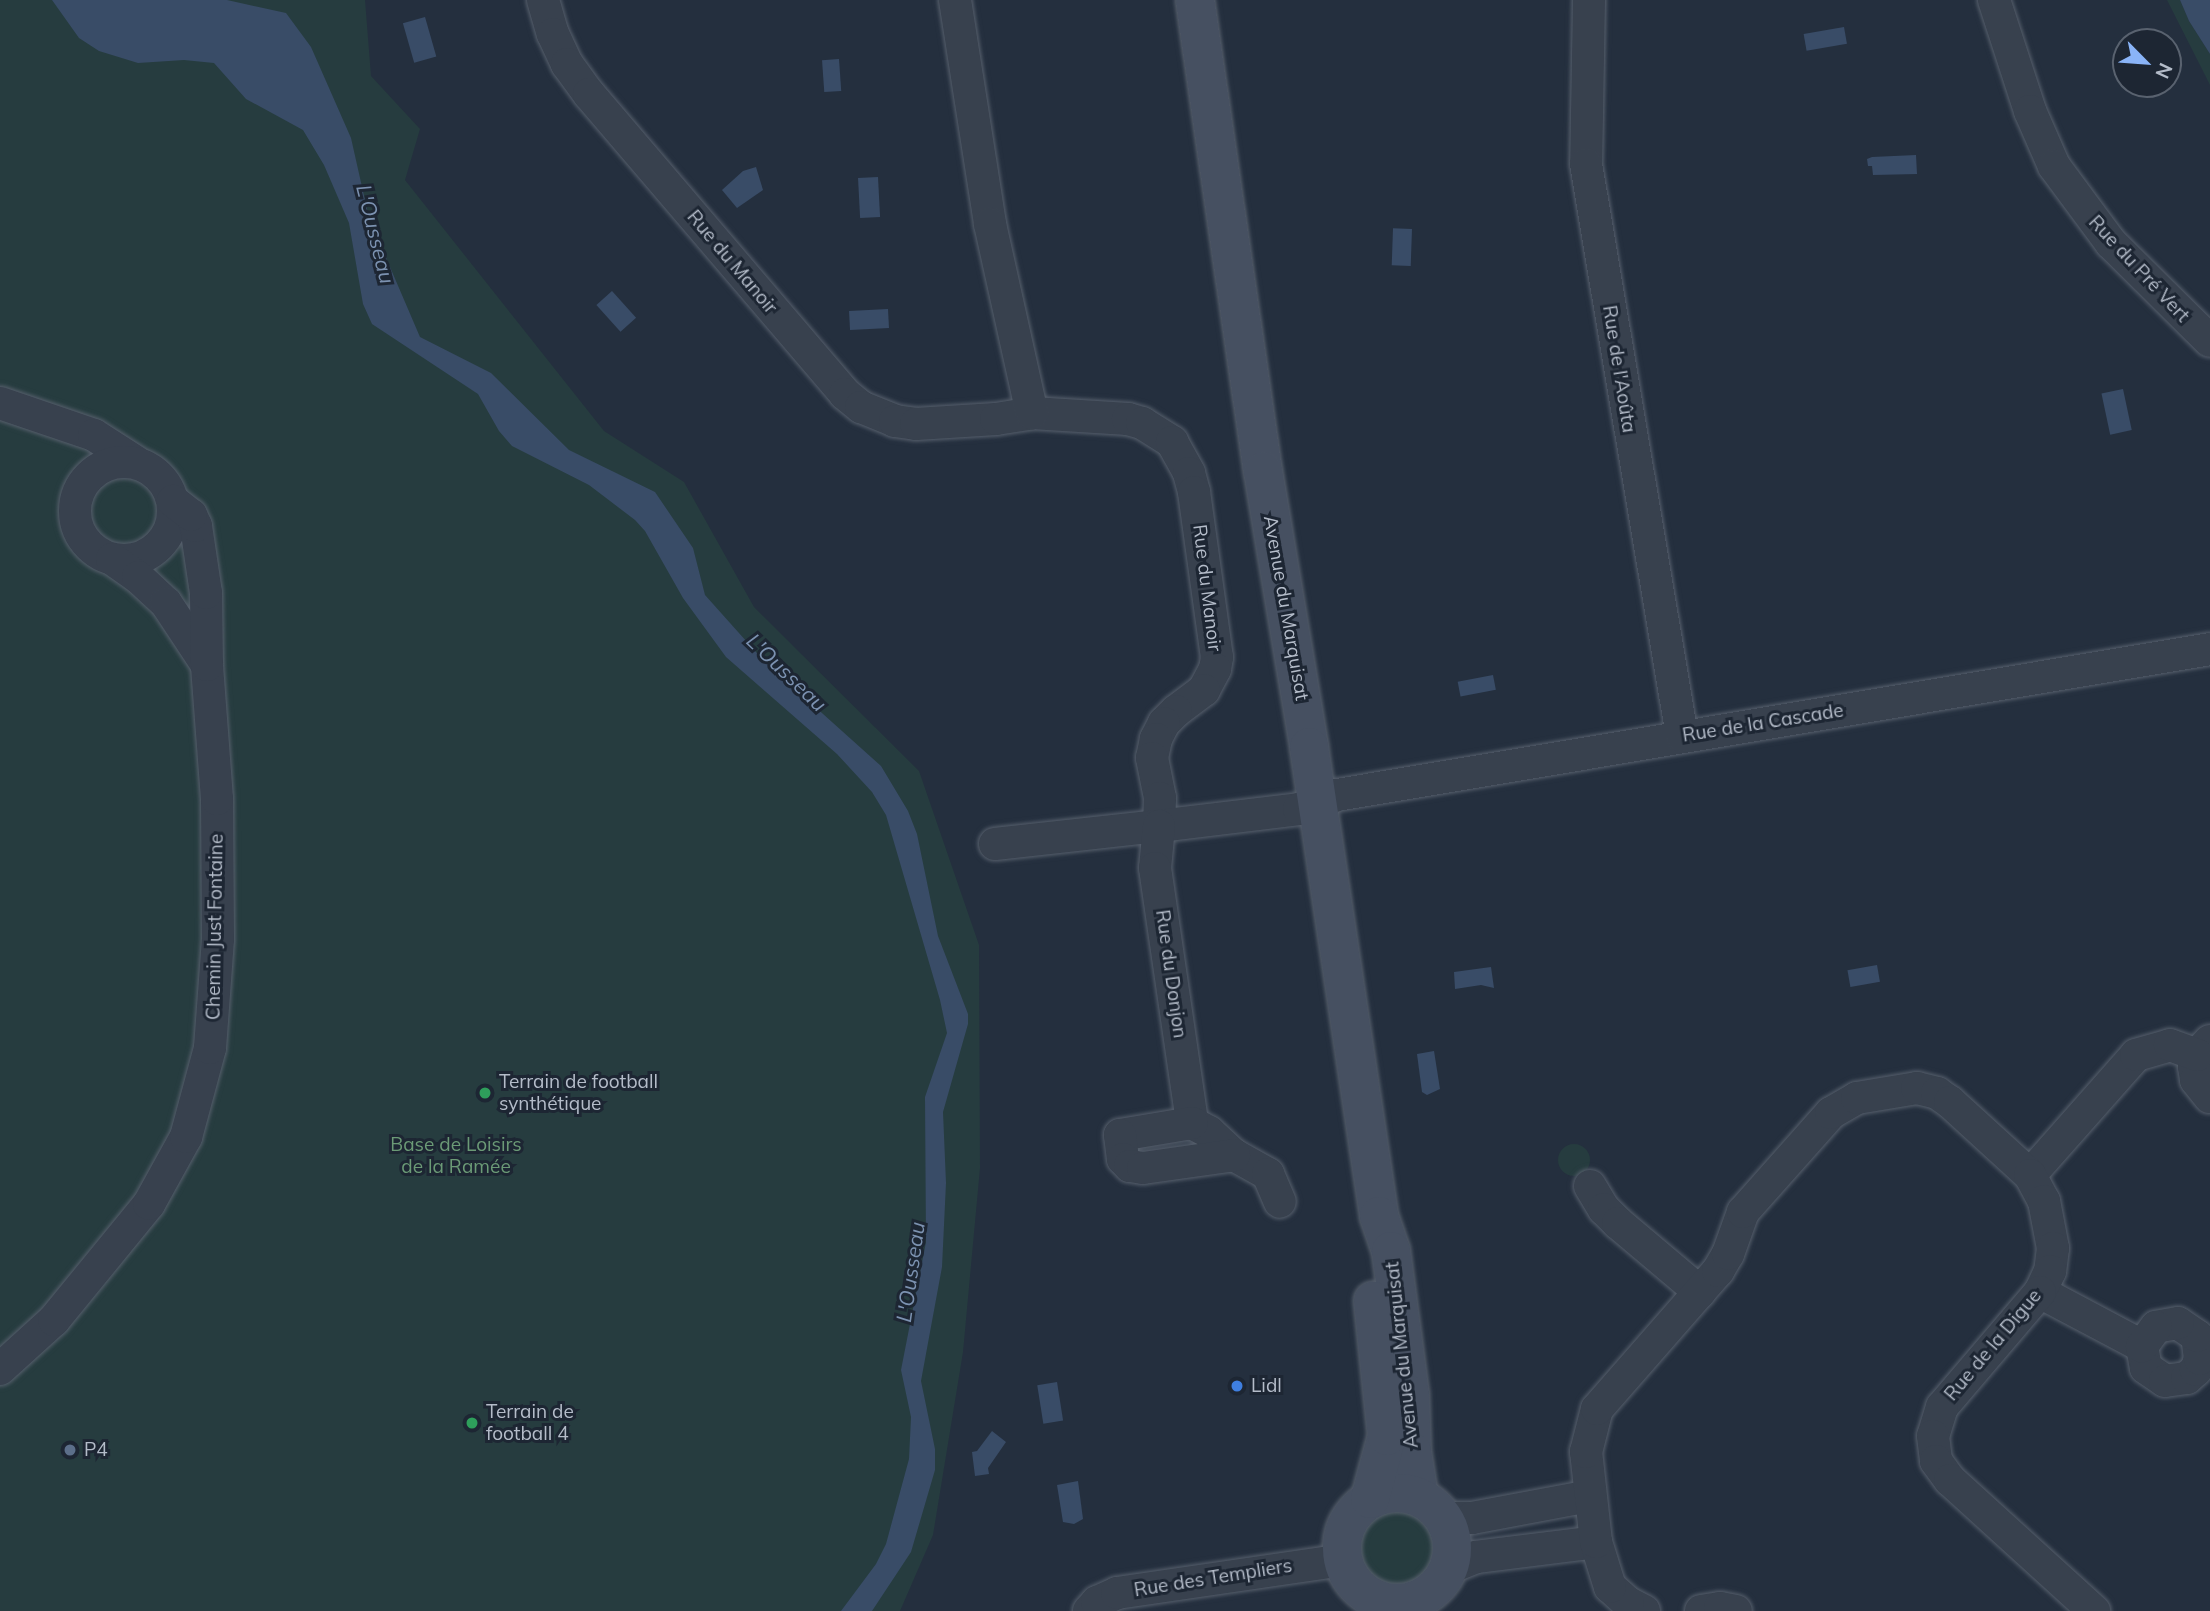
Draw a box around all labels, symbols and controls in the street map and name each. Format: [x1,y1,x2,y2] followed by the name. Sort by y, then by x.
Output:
[2112,28,2182,98] north arrow
[2150,59,2178,83] text: N
[352,182,400,286] water label: L'Ousseau
[682,206,782,318] street label: Rue du Manoir
[2084,211,2194,327] street label: Rue du Pré Vert
[1598,304,1640,434] street label: Rue de l'Aoûta
[1259,514,1313,702] street label: Avenue du Marquisat
[1188,523,1226,653] street label: Rue du Manoir
[742,628,832,716] water label: L'Ousseau
[1681,699,1845,747] street label: Rue de la Cascade
[202,834,228,1020] street label: Chemin Just Fontaine
[1151,908,1191,1040] street label: Rue du Donjon
[499,1071,658,1115] place label: Terrain de football synthétique
[477,1085,493,1101] marker: Terrain de football synthétique
[390,1134,522,1178] park label: Base de Loisirs de la Ramée
[890,1220,930,1324] water label: L'Ousseau
[1381,1261,1423,1449] street label: Avenue du Marquisat
[1940,1285,2046,1405] street label: Rue de la Digue
[1251,1375,1282,1397] place label: Lidl
[1229,1378,1245,1394] marker: Lidl
[486,1401,574,1445] place label: Terrain de football 4
[464,1415,480,1431] marker: Terrain de football 4
[84,1439,108,1461] place label: P4
[62,1442,78,1458] marker: P4
[1132,1554,1294,1602] street label: Rue des Templiers

